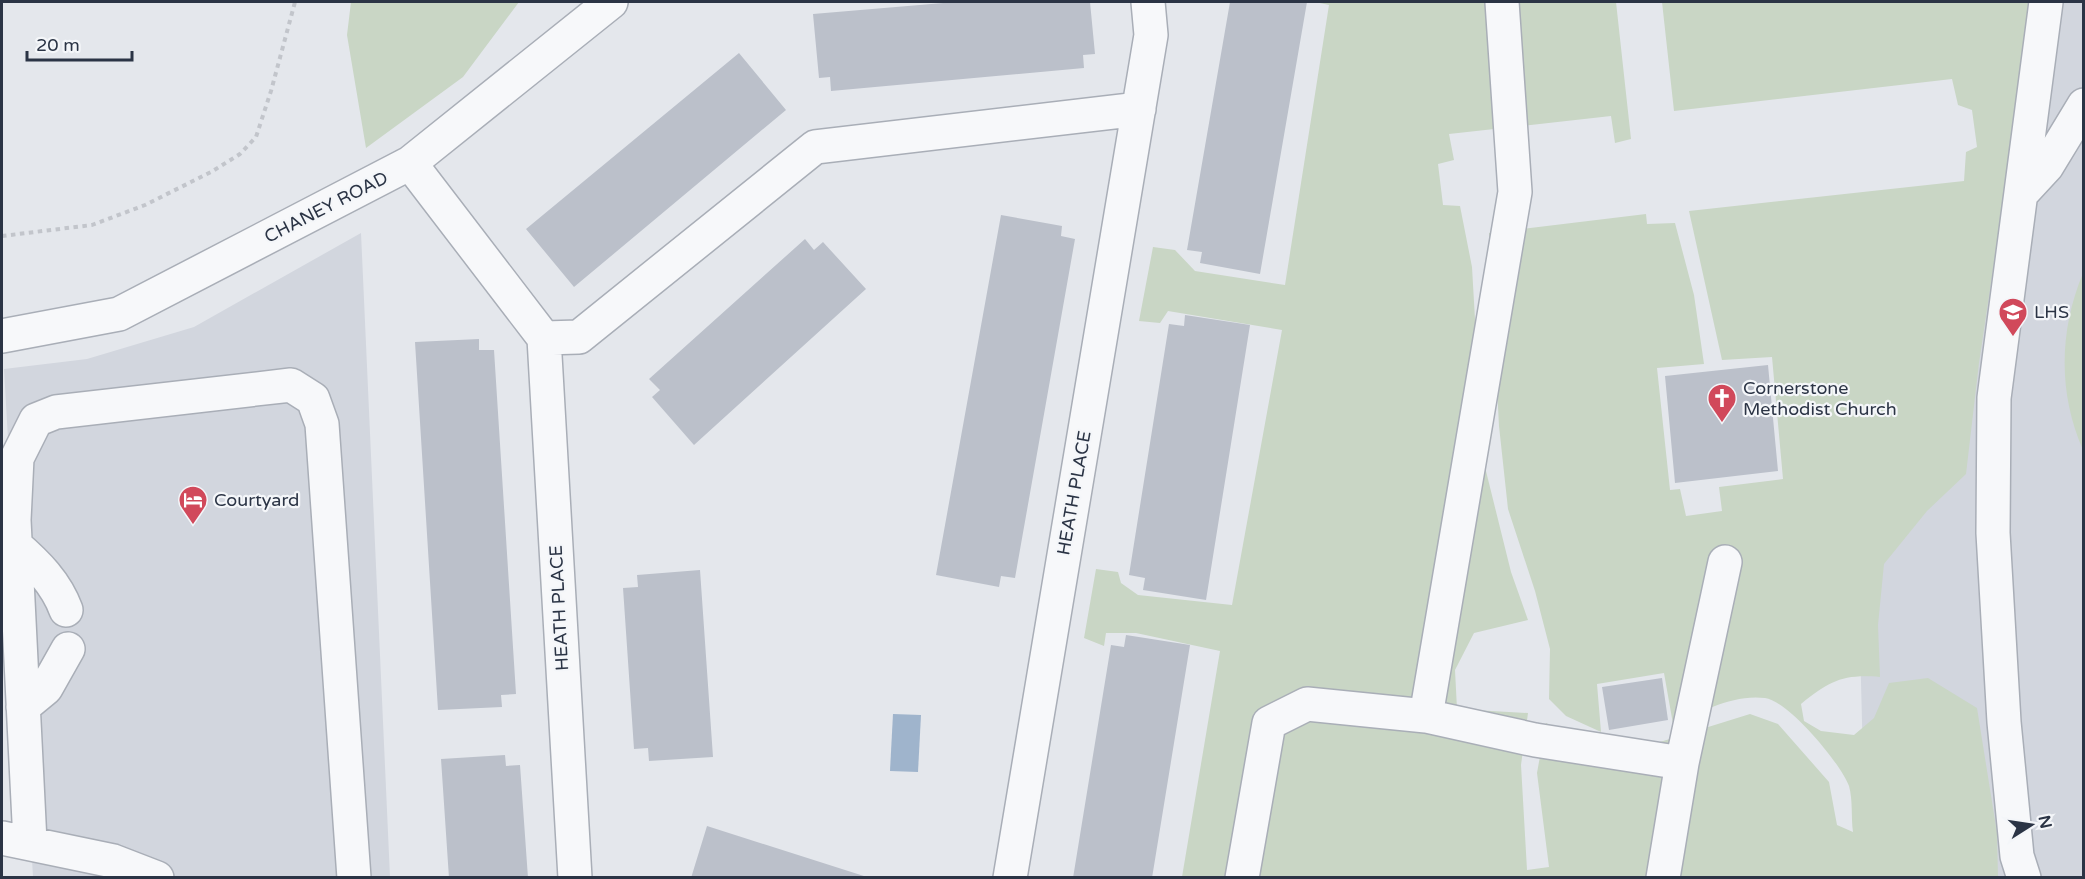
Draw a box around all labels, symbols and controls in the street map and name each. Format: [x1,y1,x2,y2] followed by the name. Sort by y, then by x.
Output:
[27,24,132,62] scale bar
[36,34,80,56] text: 20 m
[261,166,391,248] street label: CHANEY ROAD
[1997,296,2029,338] school or university icon: LHS
[2034,301,2069,323] place label: LHS
[1743,377,1897,420] place label: Cornerstone Methodist Church
[1706,382,1738,424] church icon: Cornerstone Methodist Church
[1052,429,1096,557] street label: HEATH PLACE
[177,484,209,526] hotel icon: Courtyard
[214,489,299,511] place label: Courtyard
[545,545,573,671] street label: HEATH PLACE
[2001,795,2061,855] north arrow
[2034,814,2056,830] text: N

